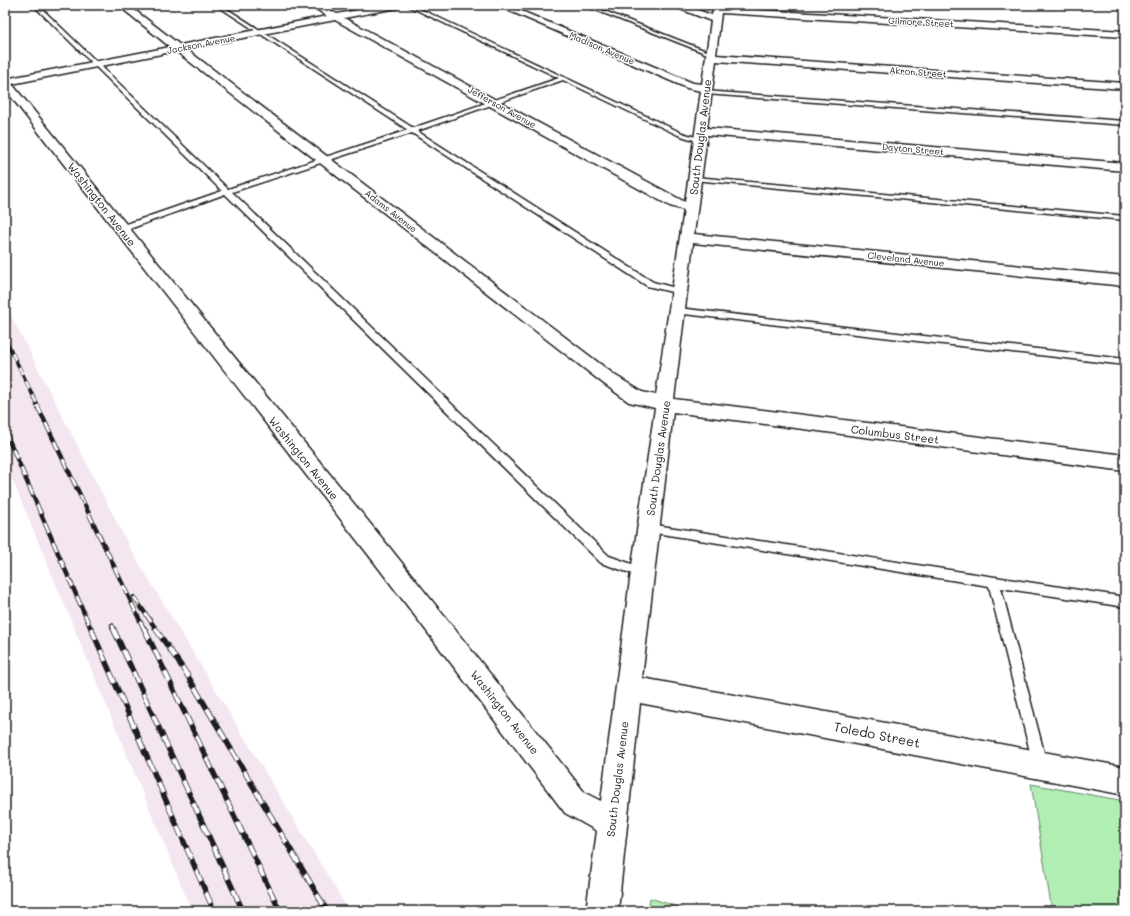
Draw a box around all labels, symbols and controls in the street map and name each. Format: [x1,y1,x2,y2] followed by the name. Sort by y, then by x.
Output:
[888,15,954,29] street label: Gilmore Street
[568,29,636,67] street label: Madison Avenue
[166,32,236,56] street label: Jackson Avenue
[889,65,947,79] street label: Akron Street
[685,78,715,196] street label: South Douglas Avenue
[466,84,538,130] street label: Jefferson Avenue
[881,141,945,157] street label: Dayton Street
[64,159,140,249] street label: Washington Avenue
[363,187,419,235] street label: Adams Avenue
[867,249,945,269] street label: Cleveland Avenue
[642,399,674,517] street label: South Douglas Avenue
[266,413,342,503] street label: Washington Avenue
[850,421,940,447] street label: Columbus Street
[467,667,543,757] street label: Washington Avenue
[832,717,922,751] street label: Toledo Street
[602,720,632,838] street label: South Douglas Avenue

